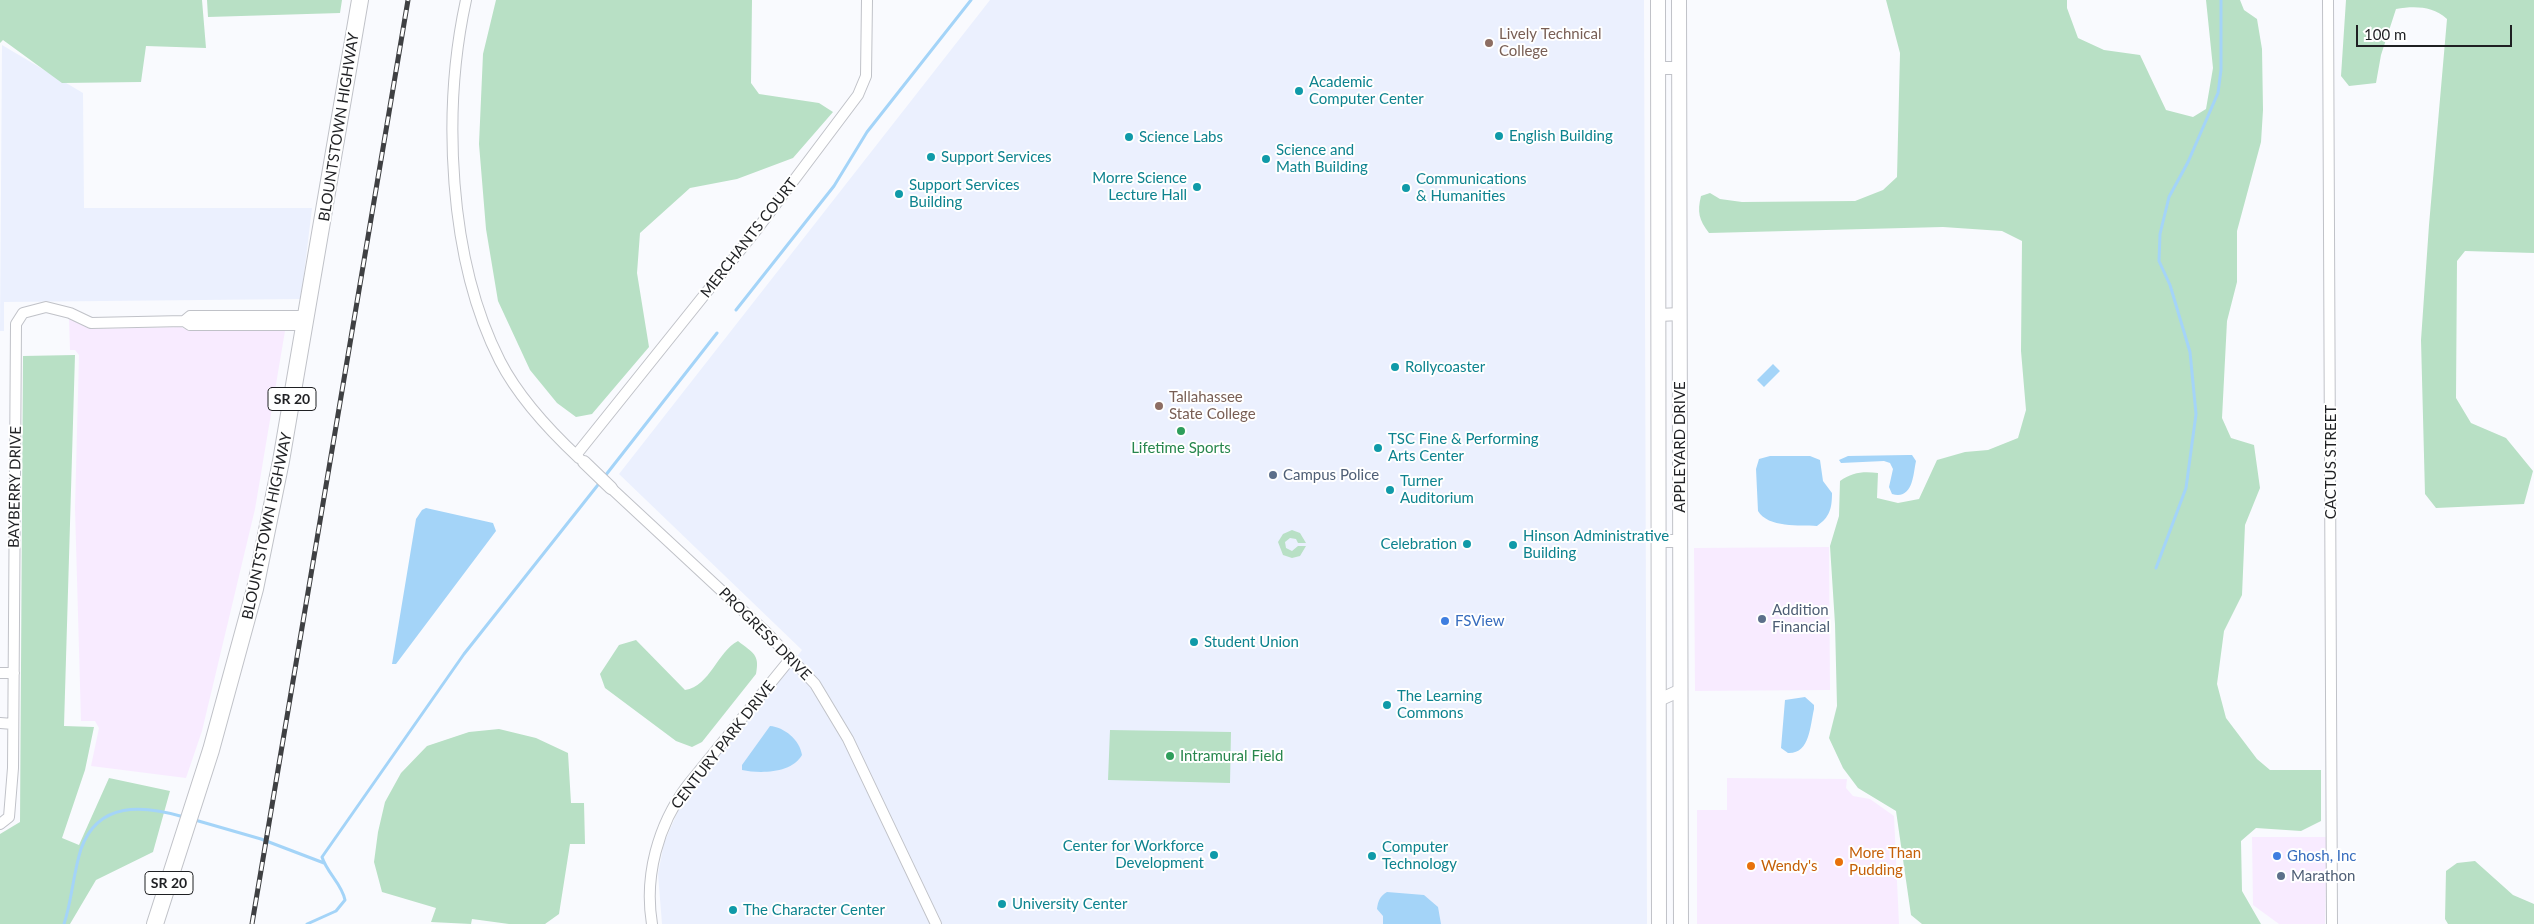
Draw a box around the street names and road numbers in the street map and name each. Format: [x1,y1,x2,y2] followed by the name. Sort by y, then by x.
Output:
[315,31,363,223] street label: BLOUNTSTOWN HIGHWAY
[697,175,801,301] street label: MERCHANTS COURT
[1671,381,1689,513] street label: APPLEYARD DRIVE
[268,388,316,410] road number: SR 20
[2322,405,2340,519] street label: CACTUS STREET
[5,426,25,548] street label: BAYBERRY DRIVE
[238,431,296,621] street label: BLOUNTSTOWN HIGHWAY
[715,584,815,684] street label: PROGRESS DRIVE
[667,677,779,813] street label: CENTURY PARK DRIVE
[145,871,193,894] road number: SR 20

